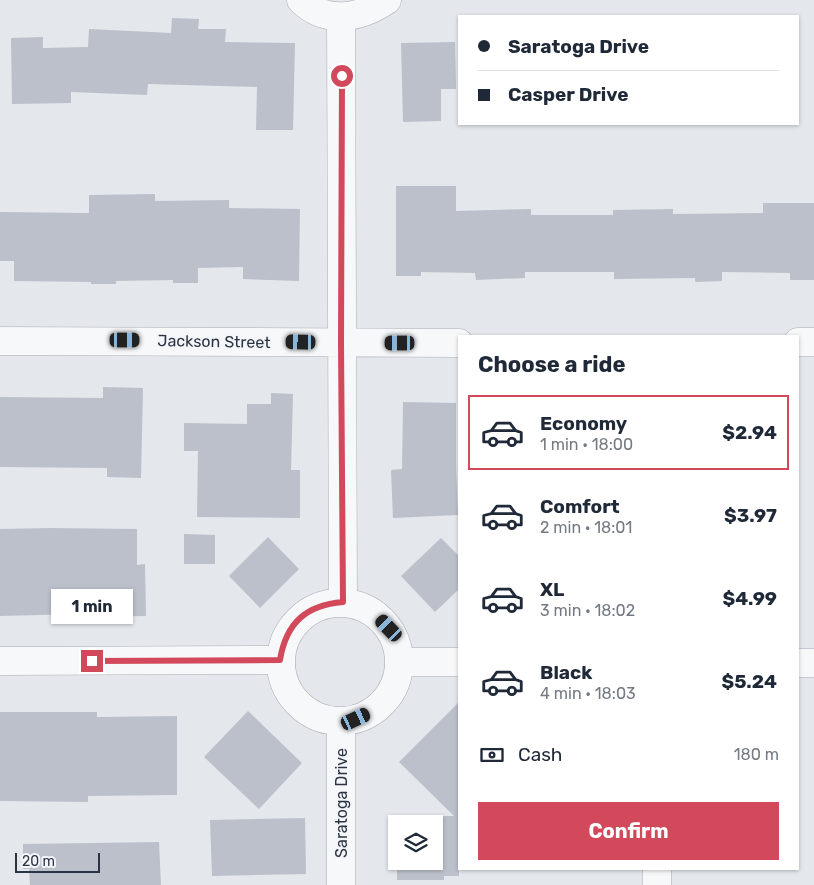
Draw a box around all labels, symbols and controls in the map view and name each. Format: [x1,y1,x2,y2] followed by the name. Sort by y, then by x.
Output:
[508,35,649,58] text: Saratoga Drive
[331,65,353,87] route start
[508,83,629,106] text: Casper Drive
[157,331,271,352] street label: Jackson Street
[110,333,140,348] car
[285,334,316,350] car
[385,336,415,351] car
[478,351,625,378] text: Choose a ride
[480,410,525,455] icon: car
[540,412,627,435] text: Economy
[722,421,777,444] text: $2.94
[540,435,633,454] text: 1 min · 18:00
[480,493,525,538] icon: car
[540,495,620,518] text: Comfort
[724,504,777,527] text: $3.97
[540,518,632,537] text: 2 min · 18:01
[480,576,525,621] icon: car
[540,578,564,601] text: XL
[722,587,777,610] text: $4.99
[51,588,133,624] callout: 1 min
[72,597,112,616] text: 1 min
[540,601,635,620] text: 3 min · 18:02
[373,612,404,644] car
[81,650,103,672] route end
[480,659,525,704] icon: car
[540,661,592,684] text: Black
[721,670,777,693] text: $5.24
[540,684,636,703] text: 4 min · 18:03
[339,706,372,732] car
[478,741,506,769] icon: cash
[518,743,562,766] text: Cash
[734,745,779,764] text: 180 m
[332,748,351,858] street label: Saratoga Drive
[478,802,779,860] button: Confirm
[388,815,443,870] map controls
[388,815,443,870] button: layers
[15,850,100,873] scale bar
[22,853,55,870] text: 20 m

